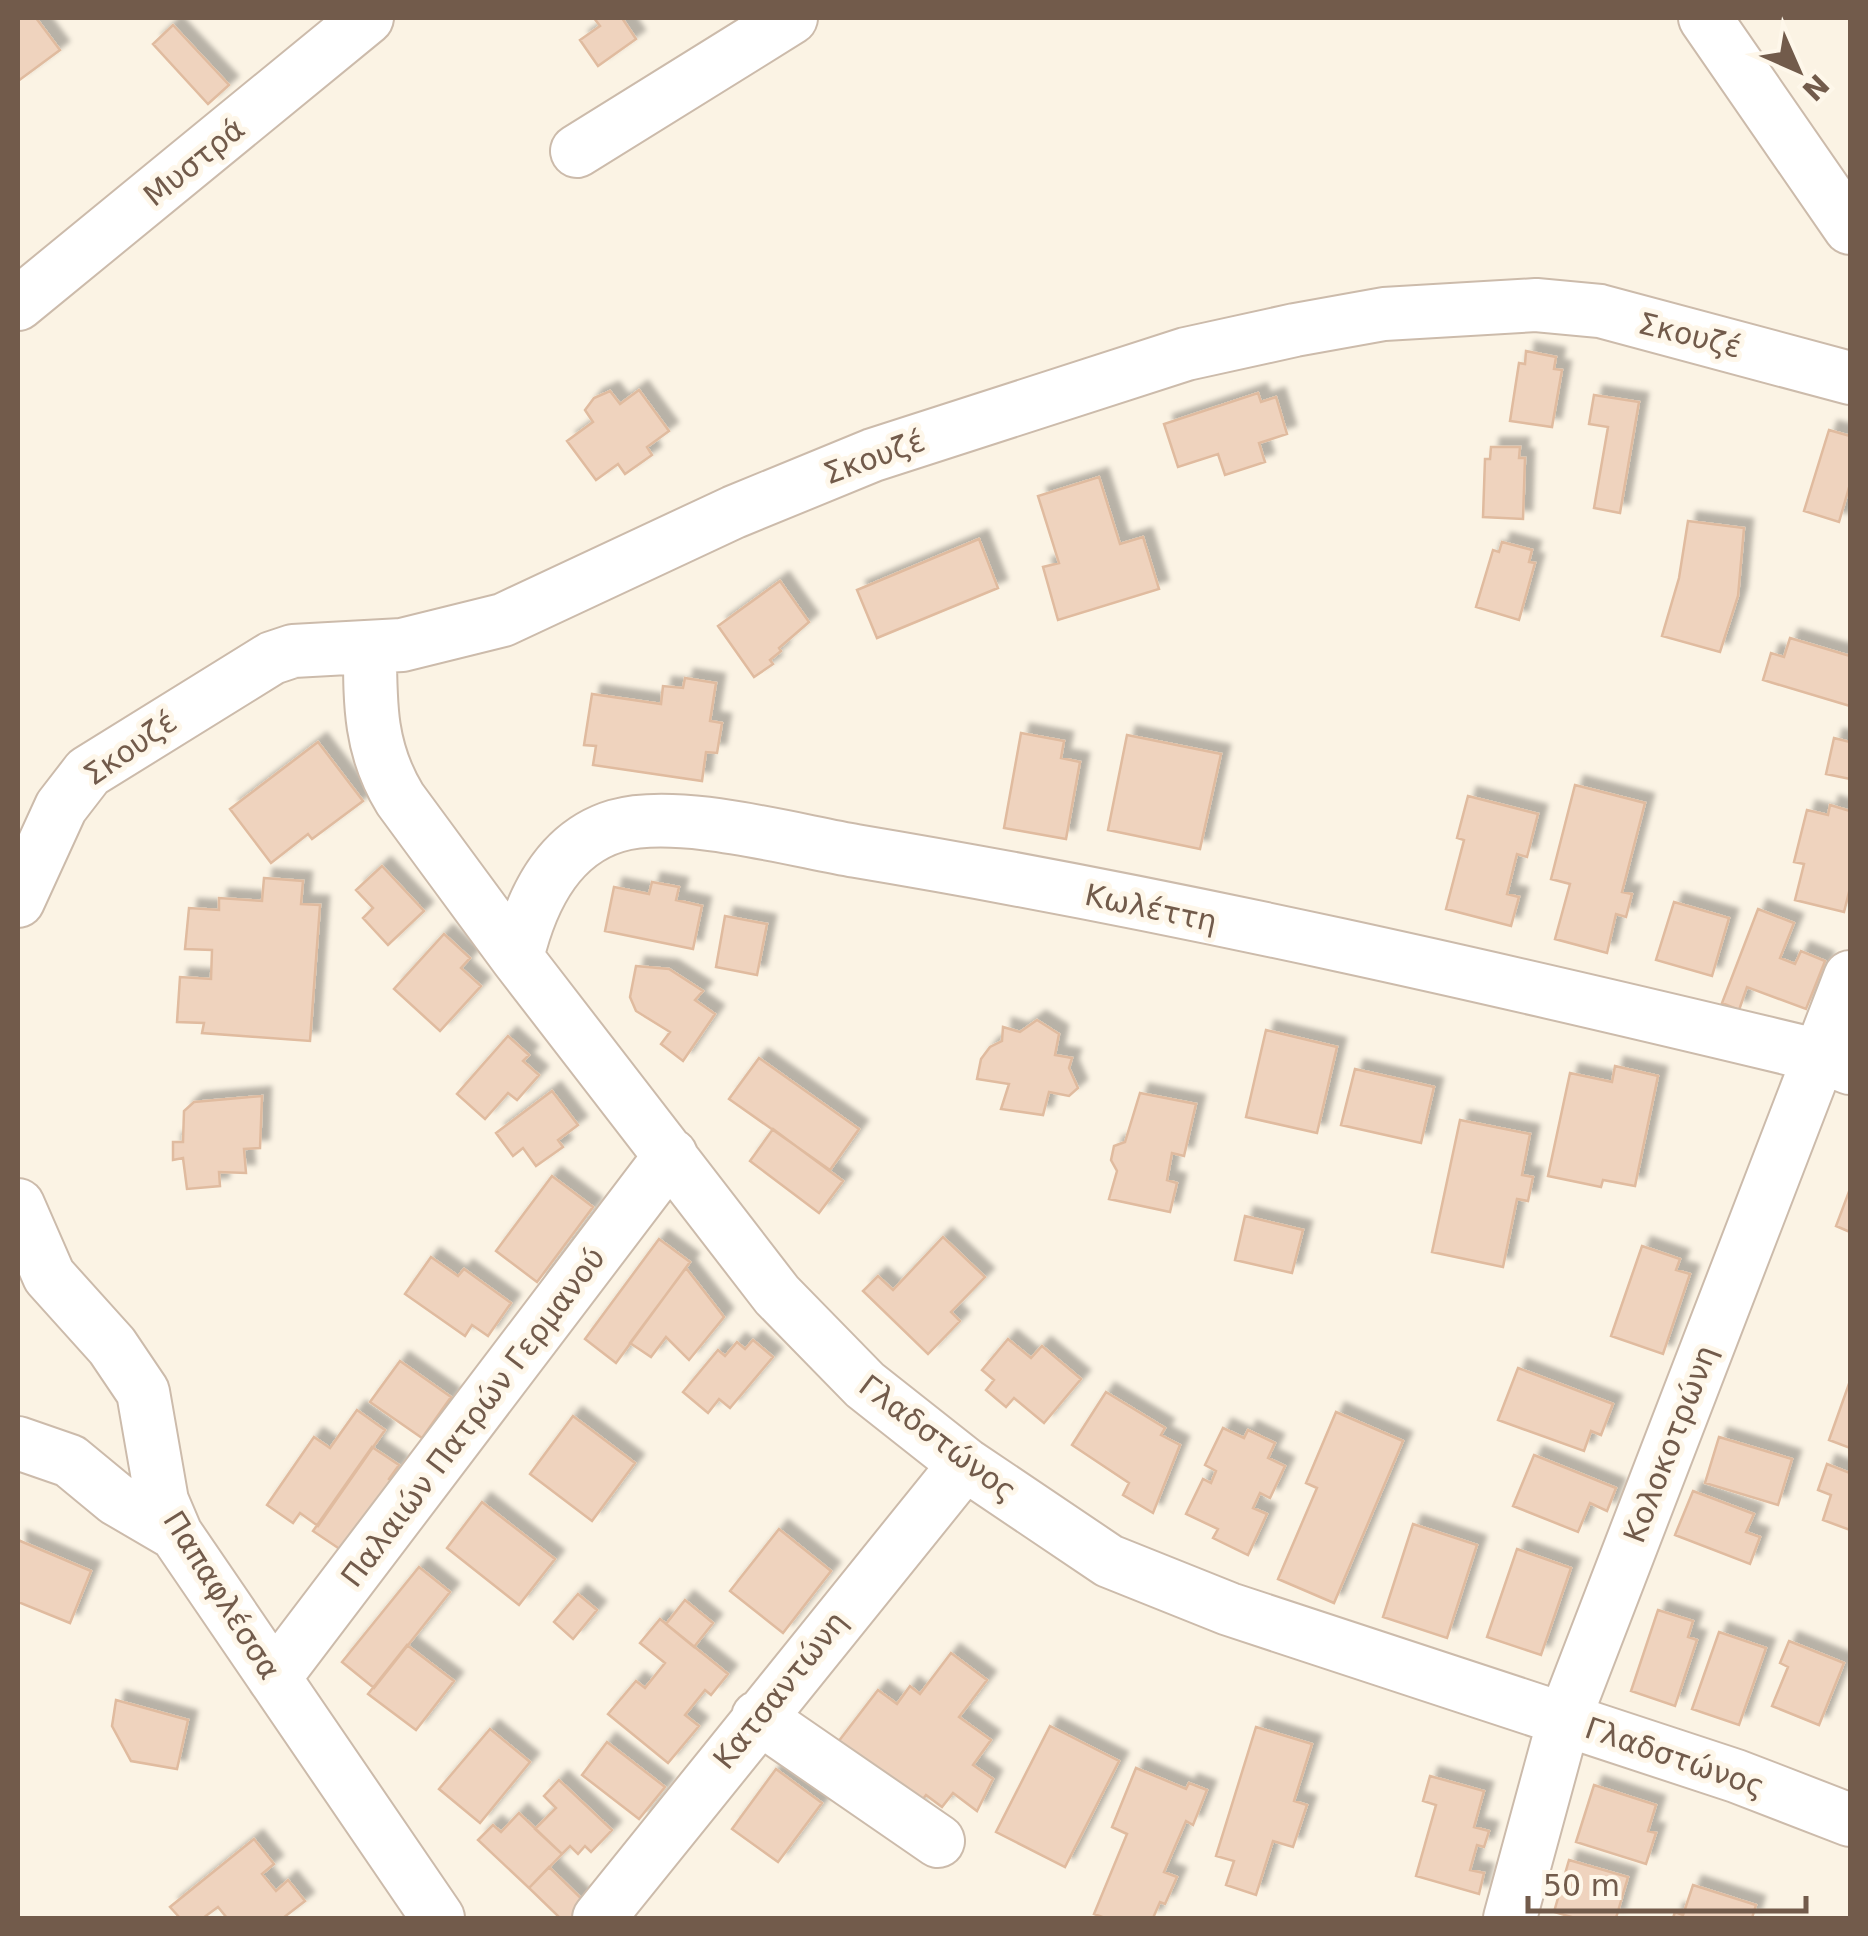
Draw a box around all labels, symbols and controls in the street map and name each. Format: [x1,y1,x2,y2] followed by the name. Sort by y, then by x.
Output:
[1748,20,1848,120] north arrow
[1795,67,1835,107] text: N
[137,111,251,213] street label: Μυστρά
[1635,305,1745,365] street label: Σκουζέ
[819,423,929,491] street label: Σκουζέ
[77,704,183,792] street label: Σκουζέ
[1082,877,1220,939] street label: Κωλέττη
[334,1241,612,1593] street label: Παλαιών Πατρών Γερμανού
[1616,1341,1724,1547] street label: Κολοκοτρώνη
[853,1368,1023,1508] street label: Γλαδστώνος
[156,1504,288,1686] street label: Παπαφλέσσα
[706,1604,854,1776] street label: Κατσαντώνη
[1581,1710,1769,1804] street label: Γλαδστώνος
[1528,1851,1806,1913] scale bar
[1543,1868,1620,1903] text: 50 m

